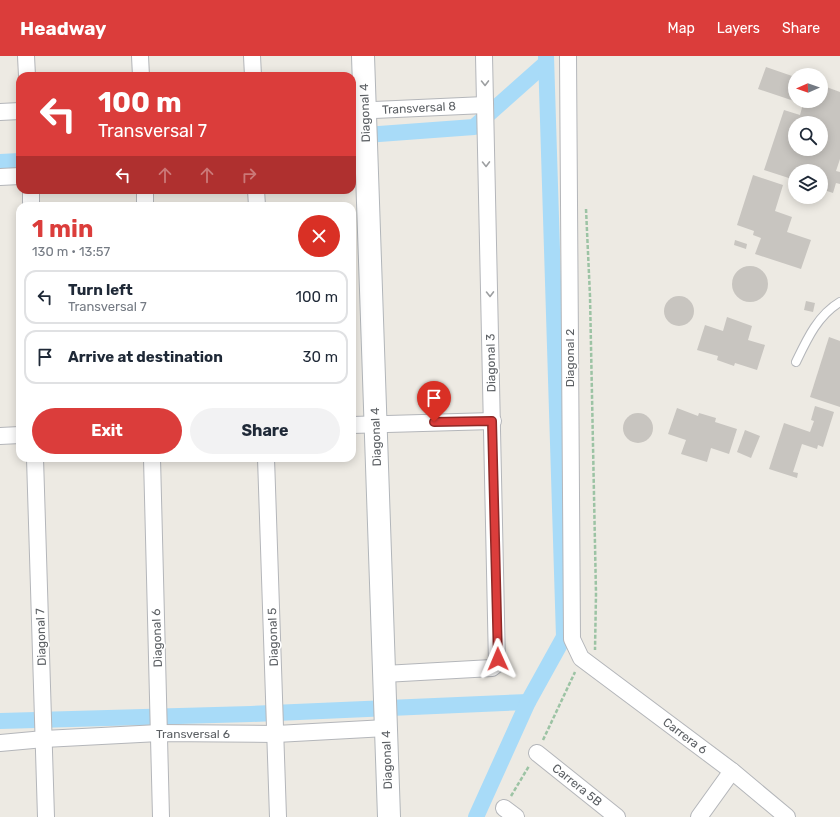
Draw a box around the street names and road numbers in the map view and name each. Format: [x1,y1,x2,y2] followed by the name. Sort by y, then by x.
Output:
[357,83,373,143] street label: Diagonal 4
[382,99,456,117] street label: Transversal 8
[563,329,577,387] street label: Diagonal 2
[483,333,499,393] street label: Diagonal 3
[368,407,384,467] street label: Diagonal 4
[265,607,281,667] street label: Diagonal 5
[33,608,49,666] street label: Diagonal 7
[149,608,165,668] street label: Diagonal 6
[660,715,710,757] street label: Carrera 6
[156,727,230,741] street label: Transversal 6
[379,730,395,790] street label: Diagonal 4
[549,761,605,809] street label: Carrera 5B

